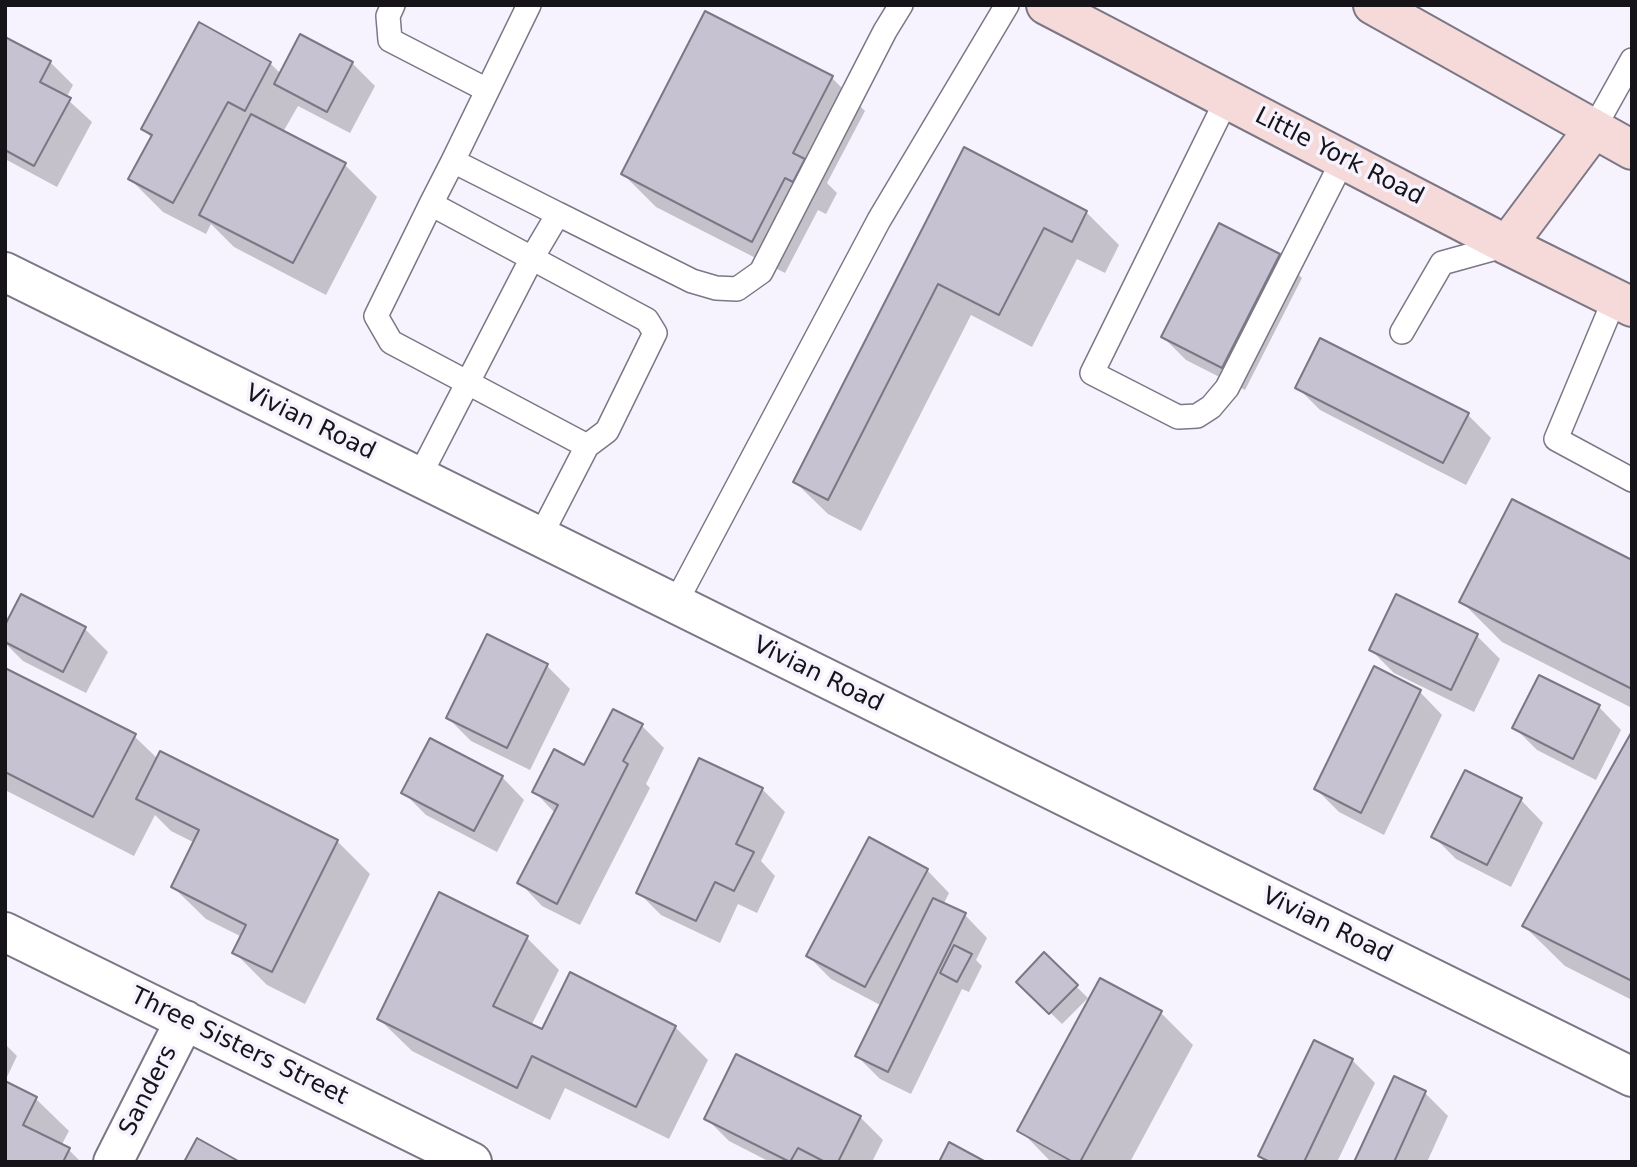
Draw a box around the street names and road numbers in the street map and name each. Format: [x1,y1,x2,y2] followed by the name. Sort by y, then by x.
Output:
[1250,102,1428,212] street label: Little York Road
[240,379,380,467] street label: Vivian Road
[748,631,888,719] street label: Vivian Road
[1257,882,1397,970] street label: Vivian Road
[126,982,352,1112] street label: Three Sisters Street
[114,1041,184,1141] street label: Sanders

